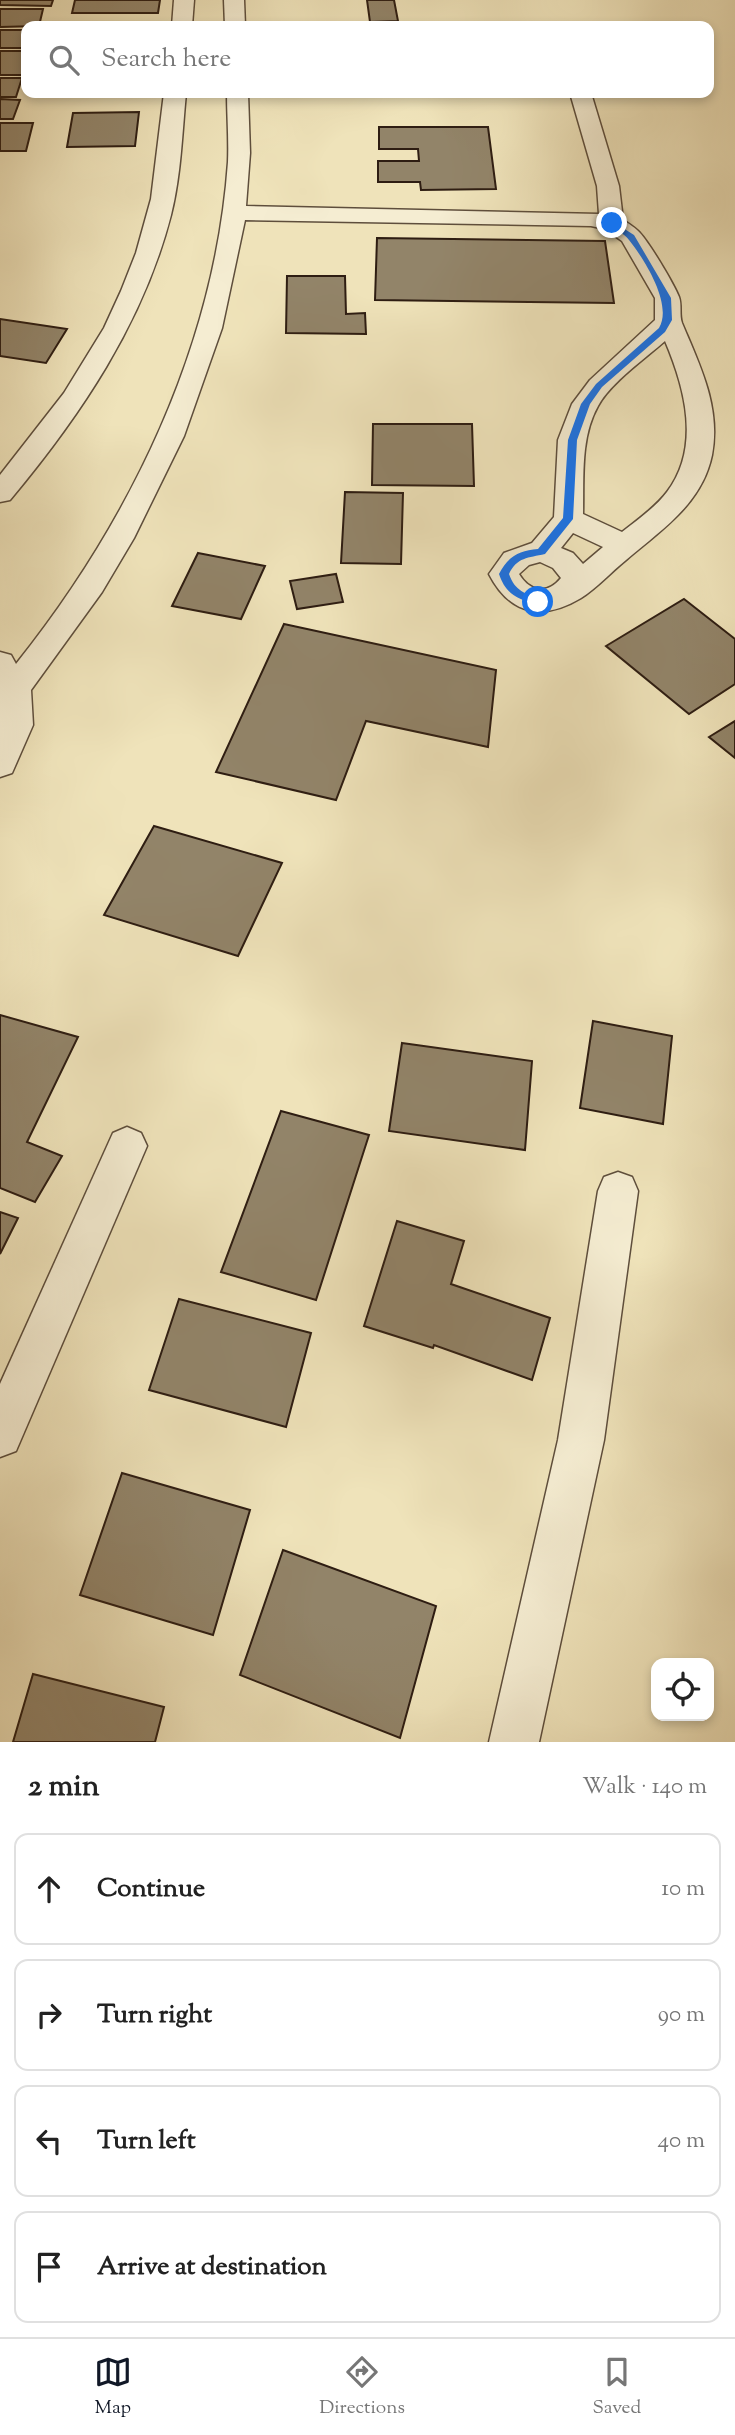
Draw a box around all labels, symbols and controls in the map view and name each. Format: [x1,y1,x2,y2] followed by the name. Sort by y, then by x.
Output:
[21,21,714,98] search box
[45,41,83,79] icon: search
[101,41,231,78] text: Search here
[596,207,627,238] route end
[522,586,553,617] route start
[651,1658,714,1721] map controls
[651,1658,714,1721] button: locate
[28,1766,100,1809] text: 2 min
[582,1771,707,1804] text: Walk · 140 m
[30,1870,68,1908] icon: ahead
[97,1871,205,1908] text: Continue
[661,1873,705,1906] text: 10 m
[30,1996,68,2034] icon: right
[97,1997,212,2034] text: Turn right
[658,1999,705,2032] text: 90 m
[30,2122,68,2160] icon: left
[97,2123,196,2160] text: Turn left
[658,2125,705,2158] text: 40 m
[30,2248,68,2286] icon: arrive
[97,2249,327,2286] text: Arrive at destination
[94,2353,132,2422] tab: Map
[319,2353,405,2422] tab: Directions
[592,2353,641,2422] tab: Saved

